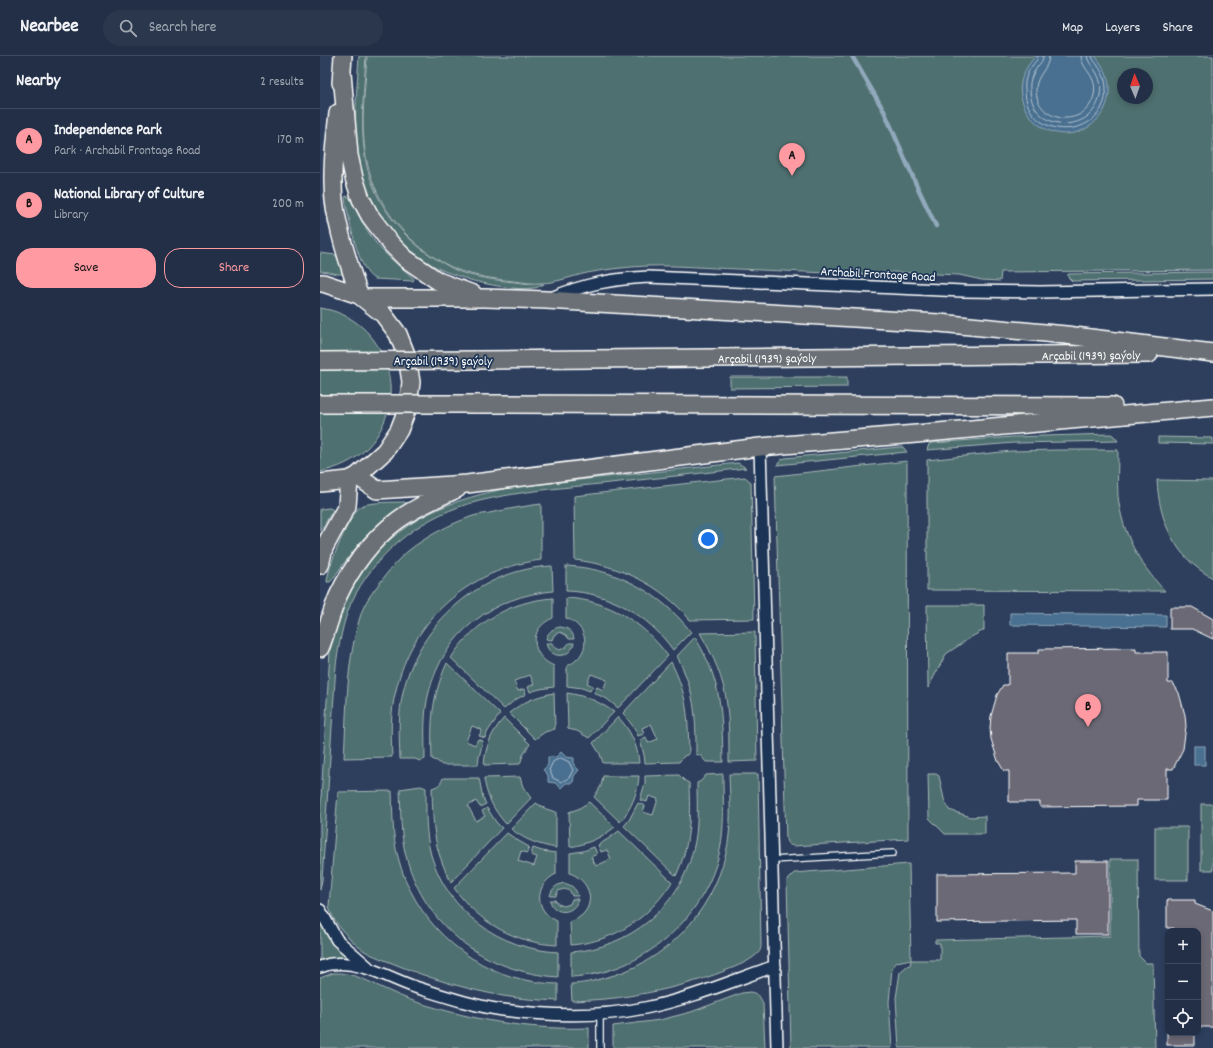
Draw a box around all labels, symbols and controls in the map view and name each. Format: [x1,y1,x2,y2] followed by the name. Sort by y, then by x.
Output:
[103,10,383,46] search box
[20,14,79,41] text: Nearbee
[117,17,139,39] icon: search
[149,17,216,39] text: Search here
[1062,18,1083,38] text: Map
[1105,18,1140,38] text: Layers
[1162,18,1193,38] text: Share
[1117,68,1153,104] north arrow
[16,70,60,94] text: Nearby
[260,73,304,92] text: 2 results
[54,120,162,142] text: Independence Park
[25,131,33,150] text: A
[277,131,304,150] text: 170 m
[54,142,200,161] text: Park · Archabil Frontage Road
[779,143,805,176] pin: A
[54,184,204,206] text: National Library of Culture
[26,195,32,214] text: B
[272,195,304,214] text: 200 m
[54,206,88,225] text: Library
[16,248,156,288] button: Save
[164,248,304,288] button: Share
[820,263,936,288] street label: Archabil Frontage Road
[1042,347,1141,367] street label: Arçabil (1939) şaýoly
[718,350,817,370] street label: Arçabil (1939) şaýoly
[394,353,493,372] street label: Arçabil (1939) şaýoly
[698,529,718,549] your location
[1075,694,1101,727] pin: B
[1165,928,1201,1036] map controls
[1165,928,1201,964] button: +
[1165,964,1201,1000] button: −
[1165,1000,1201,1036] button: locate

